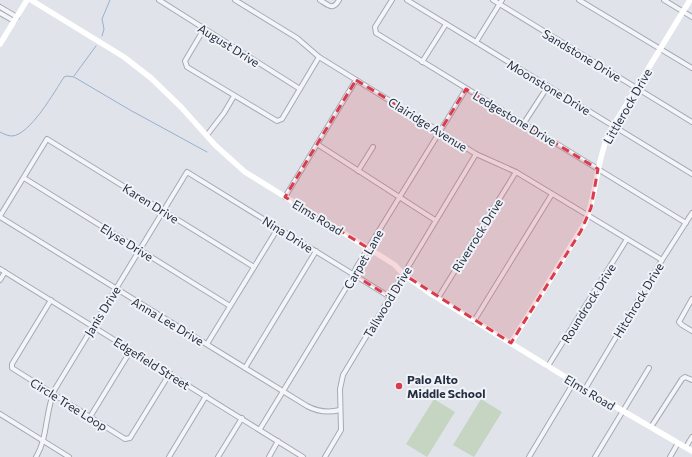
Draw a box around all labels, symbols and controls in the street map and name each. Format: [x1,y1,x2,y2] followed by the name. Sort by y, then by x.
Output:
[196,21,262,69] street label: August Drive
[540,26,624,84] street label: Sandstone Drive
[505,57,593,117] street label: Moonstone Drive
[600,66,654,146] street label: Littlerock Drive
[471,88,559,148] street label: Ledgestone Drive
[386,94,470,154] street label: Clairidge Avenue
[120,180,182,226] street label: Karen Drive
[290,196,346,238] street label: Elms Road
[449,196,505,274] street label: Riverrock Drive
[260,213,316,255] street label: Nina Drive
[98,220,156,264] street label: Elyse Drive
[340,227,386,291] street label: Carpet Lane
[610,260,666,340] street label: Hitchrock Drive
[558,261,618,345] street label: Roundrock Drive
[360,264,414,340] street label: Tallwood Drive
[81,283,124,339] street label: Janis Drive
[129,294,207,348] street label: Anna Lee Drive
[111,334,193,392] street label: Edgefield Street
[562,371,618,413] street label: Elms Road
[407,372,485,400] place label: Palo Alto Middle School
[28,375,110,433] street label: Circle Tree Loop
[394,381,404,391] marker: Palo Alto Middle School

